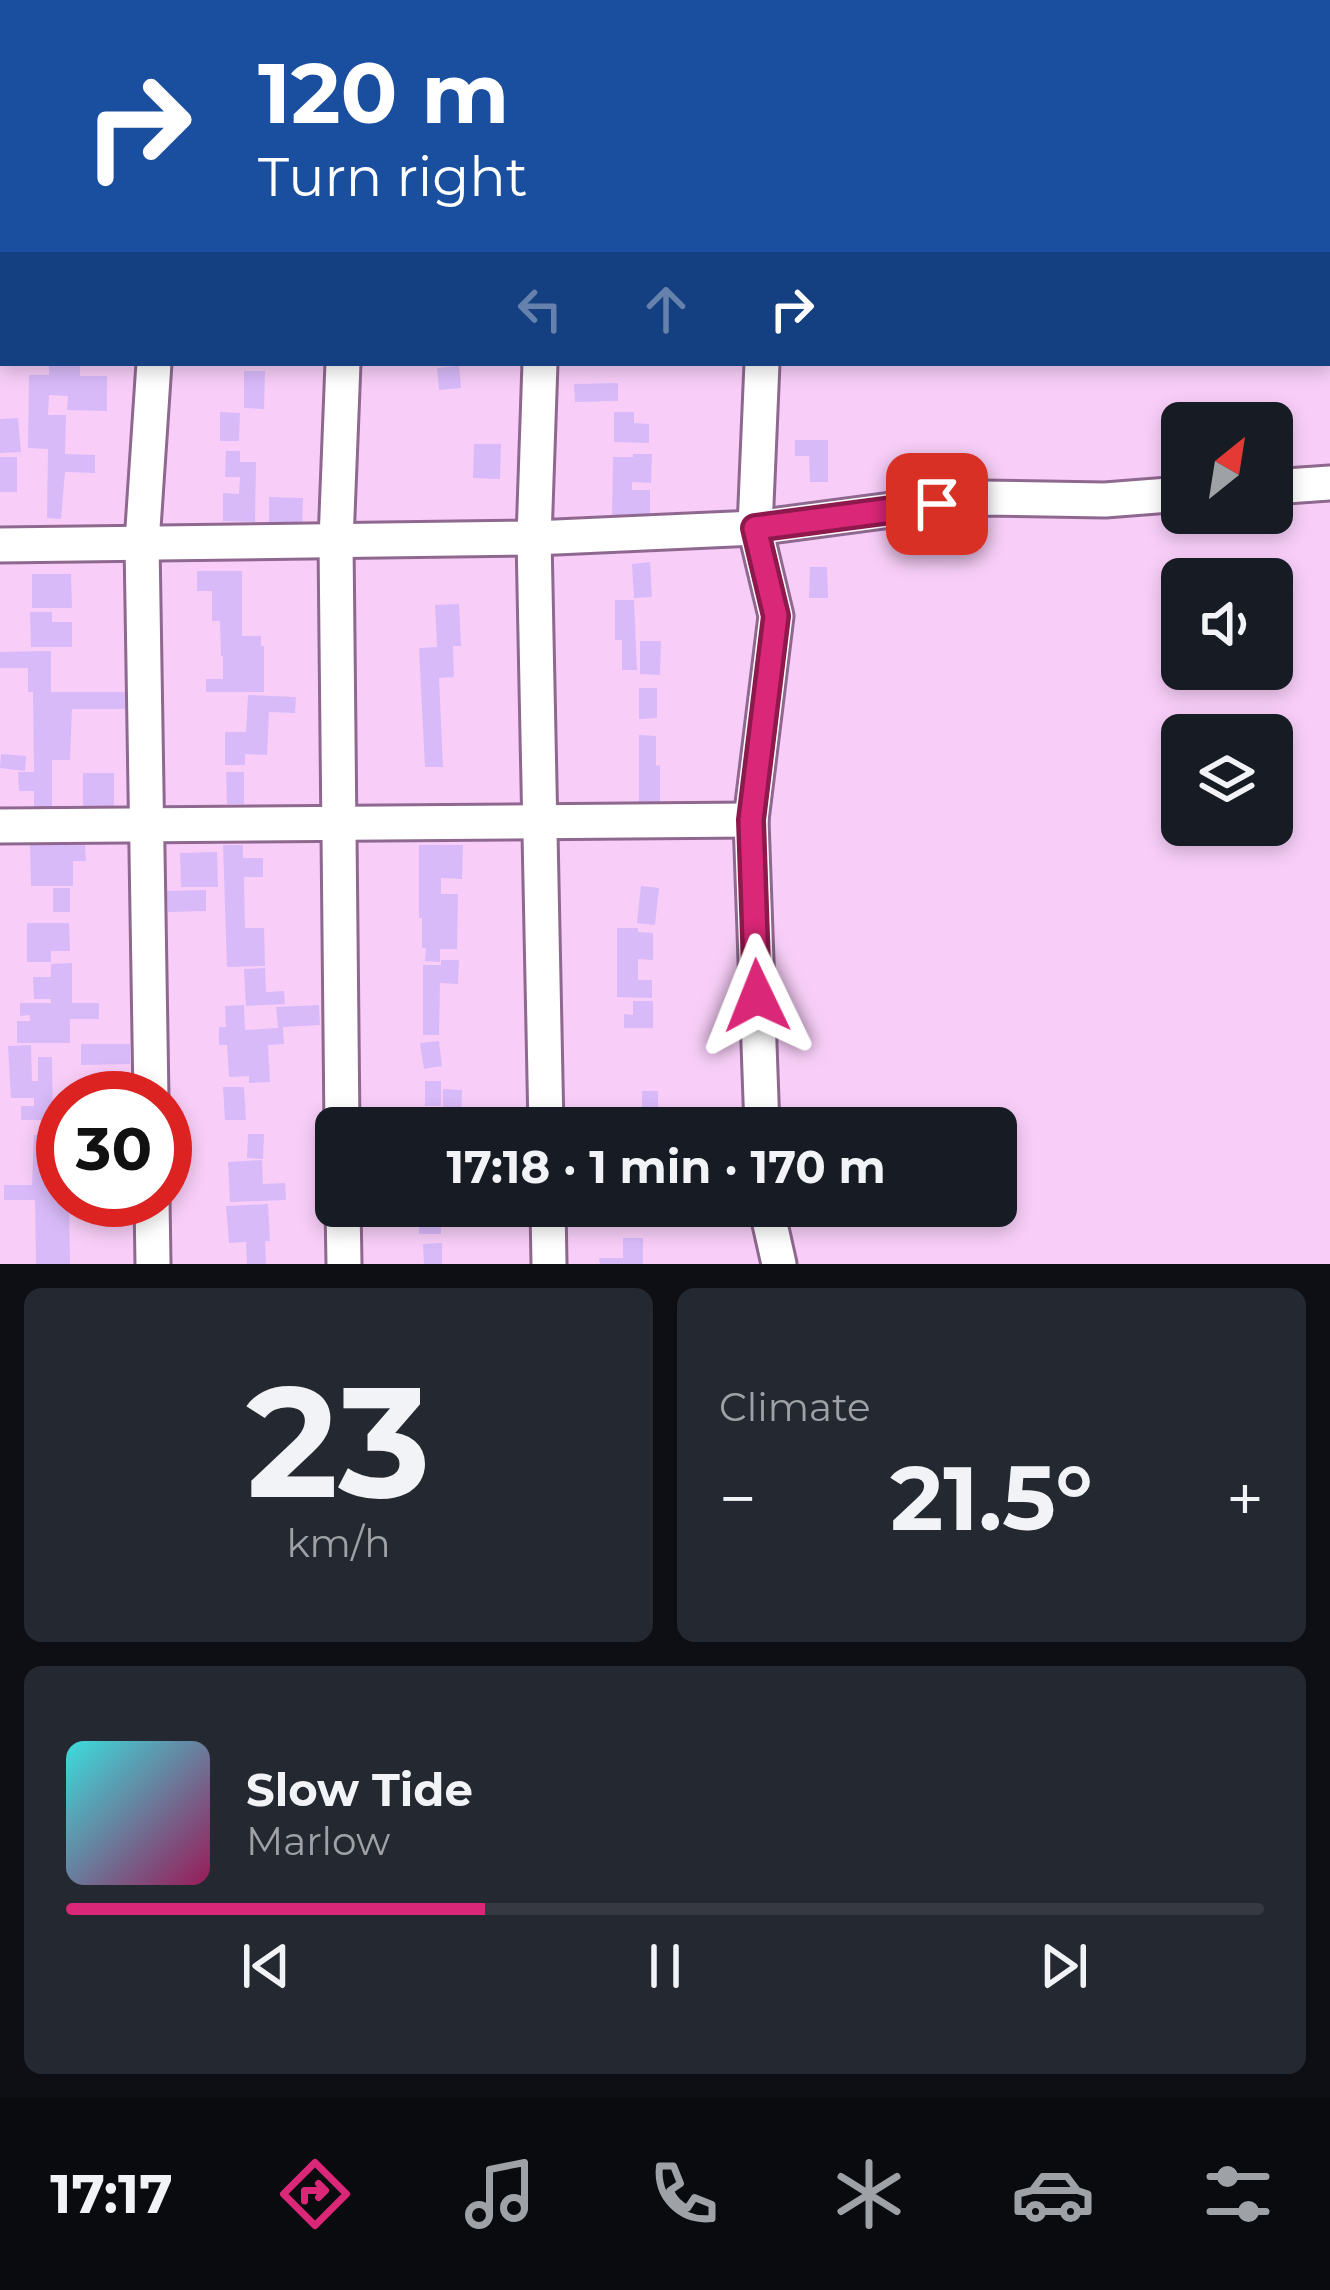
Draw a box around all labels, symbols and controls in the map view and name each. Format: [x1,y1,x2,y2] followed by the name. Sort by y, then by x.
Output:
[258,42,509,144] text: 120 m
[60,48,216,204] icon: right
[258,144,528,210] text: Turn right
[507,276,573,342] icon: left
[633,276,699,342] icon: ahead
[759,276,825,342] icon: right
[1161,402,1293,534] north arrow
[1161,402,1293,846] map controls
[886,453,988,555] pin
[904,471,970,537] icon: arrive
[1161,558,1293,690] button: sound
[1161,714,1293,846] button: layers
[694,933,820,1059] position arrow
[36,1071,192,1227] speed limit sign: 30
[446,1139,886,1194] text: 17:18 · 1 min · 170 m
[246,1346,431,1536] text: 23
[719,1383,871,1431] text: Climate
[890,1443,1093,1553] text: 21.5°
[719,1458,757,1539] text: −
[1226,1458,1264,1539] text: +
[286,1519,391,1567] text: km/h
[246,1762,473,1817] text: Slow Tide
[246,1817,390,1865] text: Marlow
[233,1933,299,1999] icon: previous
[632,1933,698,1999] icon: pause
[1031,1933,1097,1999] icon: next
[273,2152,357,2236] icon: directions
[458,2152,542,2236] icon: music
[642,2152,726,2236] icon: phone
[827,2152,911,2236] icon: climate
[1011,2152,1095,2236] icon: car
[1196,2152,1280,2236] icon: filters
[50,2161,173,2227] text: 17:17

